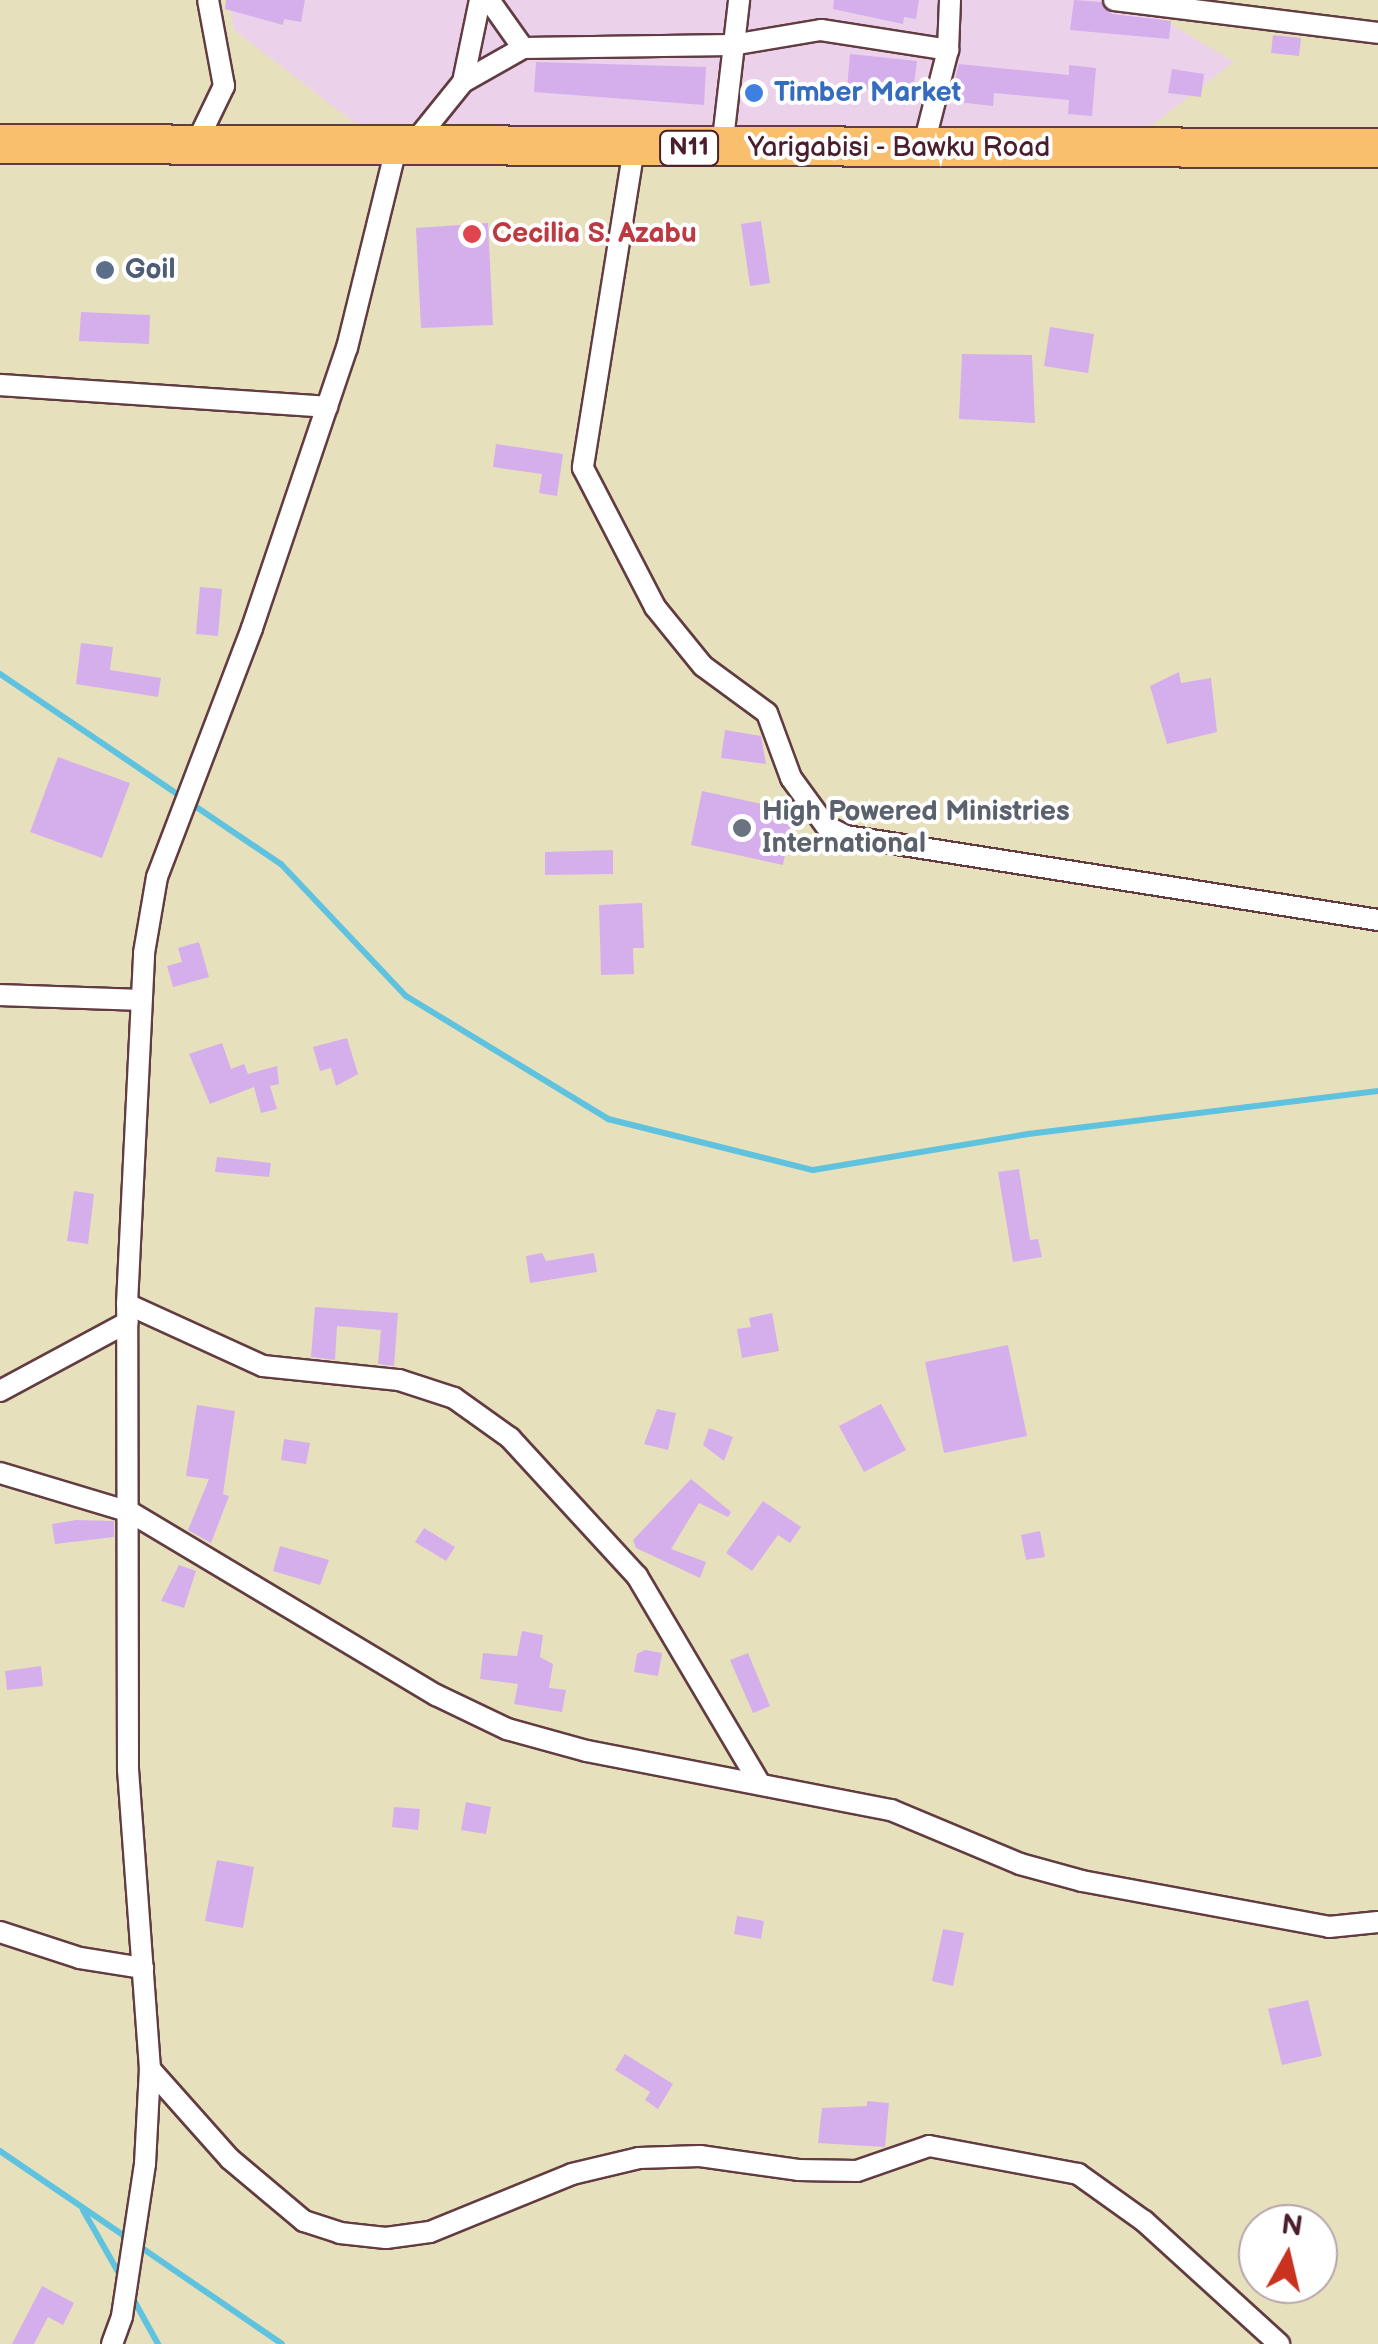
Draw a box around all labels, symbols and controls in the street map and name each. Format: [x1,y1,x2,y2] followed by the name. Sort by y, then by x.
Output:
[774,76,961,110] place label: Timber Market
[743,82,765,104] marker: Timber Market
[659,128,719,168] road number: N11
[747,131,1051,165] street label: Yarigabisi - Bawku Road
[492,217,697,251] place label: Cecilia S. Azabu
[461,223,483,245] marker: Cecilia S. Azabu
[125,253,175,287] place label: Goil
[94,259,116,281] marker: Goil
[762,795,1070,861] place label: High Powered Ministries International
[731,817,753,839] marker: High Powered Ministries International
[1238,2204,1338,2304] north arrow
[1279,2208,1305,2244] text: N

